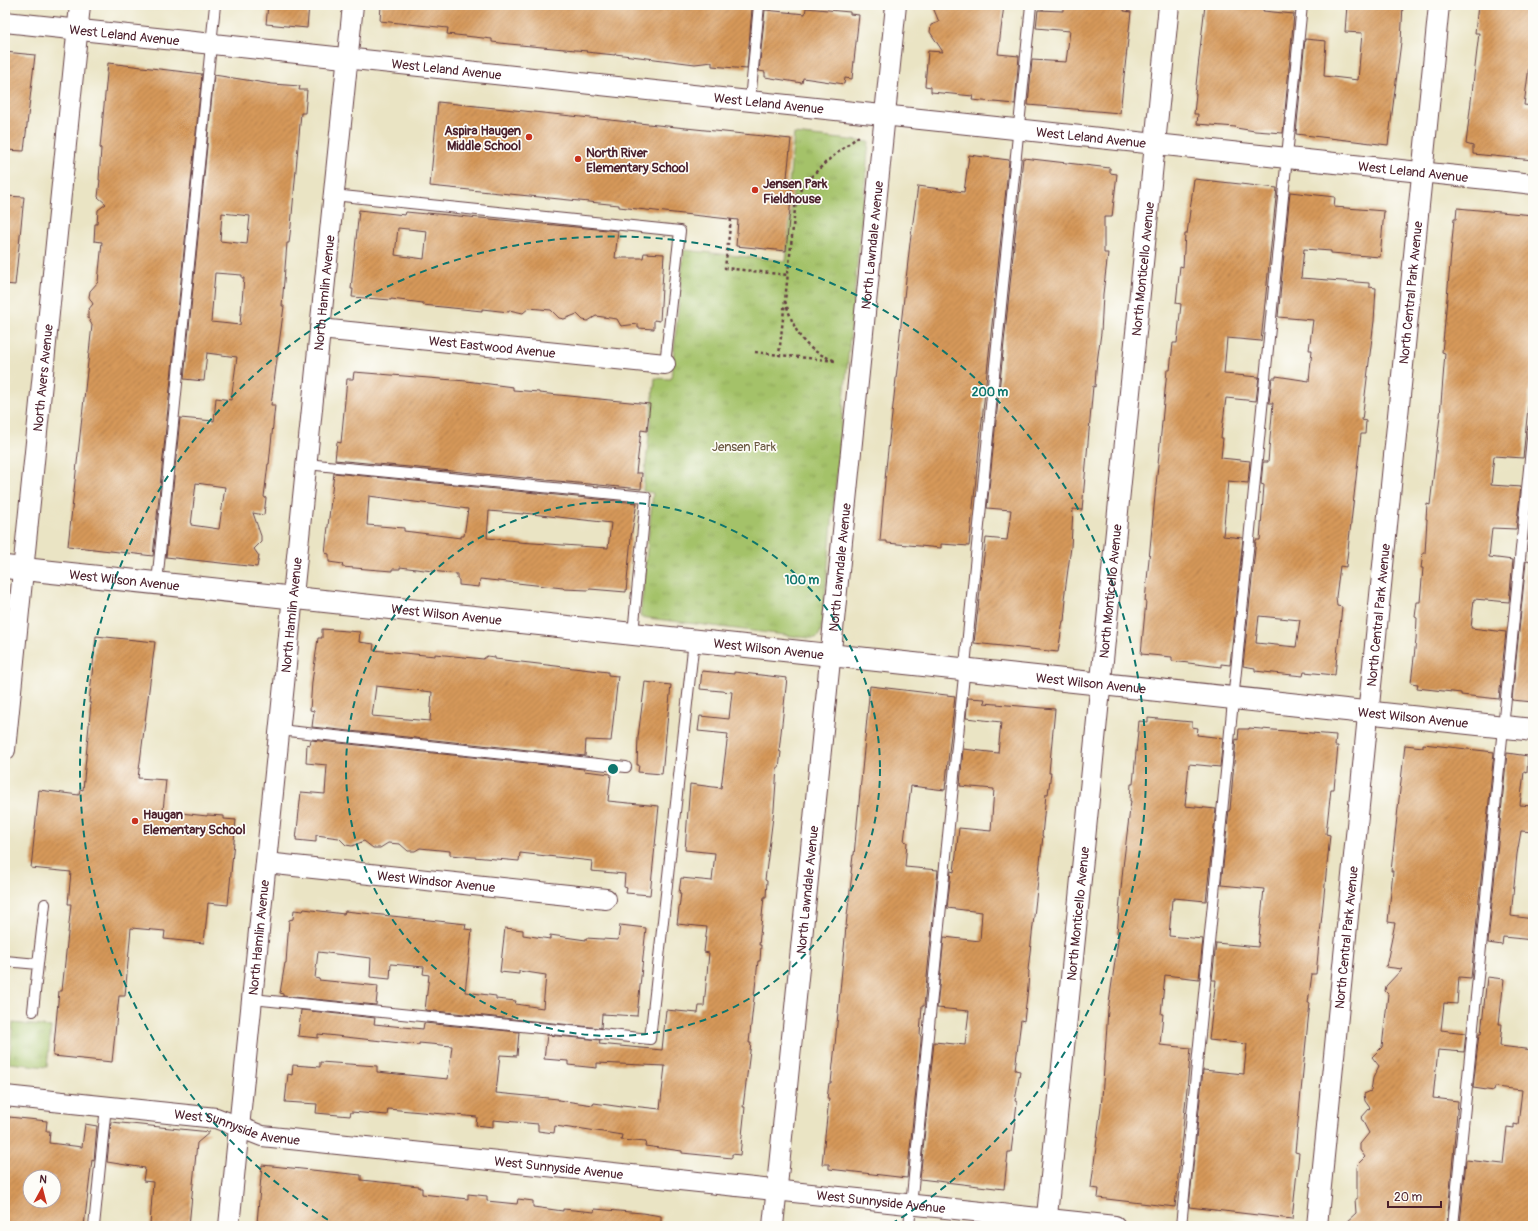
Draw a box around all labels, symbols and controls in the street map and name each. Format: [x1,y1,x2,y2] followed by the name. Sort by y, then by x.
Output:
[68,22,181,49] street label: West Leland Avenue
[391,56,503,84] street label: West Leland Avenue
[713,90,825,118] street label: West Leland Avenue
[444,123,522,154] place label: Aspira Haugen Middle School
[1035,124,1147,152] street label: West Leland Avenue
[524,132,534,142] marker: Aspira Haugen Middle School
[586,145,689,176] place label: North River Elementary School
[573,154,583,164] marker: North River Elementary School
[1357,159,1469,186] street label: West Leland Avenue
[763,176,828,207] place label: Jensen Park Fieldhouse
[858,180,887,310] street label: North Lawndale Avenue
[750,185,760,195] marker: Jensen Park Fieldhouse
[1129,201,1158,337] street label: North Monticello Avenue
[1396,220,1426,365] street label: North Central Park Avenue
[311,234,339,351] street label: North Hamlin Avenue
[30,323,57,432] street label: North Avers Avenue
[428,333,557,362] street label: West Eastwood Avenue
[972,385,1009,400] text: 200 m
[712,439,777,455] park label: Jensen Park
[826,502,855,632] street label: North Lawndale Avenue
[1096,523,1126,659] street label: North Monticello Avenue
[1364,542,1394,687] street label: North Central Park Avenue
[278,556,306,674] street label: North Hamlin Avenue
[68,567,181,595] street label: West Wilson Avenue
[785,573,820,588] text: 100 m
[390,601,503,629] street label: West Wilson Avenue
[713,636,825,663] street label: West Wilson Avenue
[1035,670,1147,698] street label: West Wilson Avenue
[1357,704,1469,732] street label: West Wilson Avenue
[606,762,620,776] centre of rings
[143,807,246,838] place label: Haugan Elementary School
[130,816,140,826] marker: Haugan Elementary School
[793,824,822,955] street label: North Lawndale Avenue
[1064,845,1093,982] street label: North Monticello Avenue
[1332,865,1362,1010] street label: North Central Park Avenue
[376,868,496,896] street label: West Windsor Avenue
[245,879,273,996] street label: North Hamlin Avenue
[173,1107,301,1149] street label: West Sunnyside Avenue
[493,1154,625,1183] street label: West Sunnyside Avenue
[22,1169,62,1209] north arrow
[39,1173,48,1187] text: N
[1388,1183,1441,1209] scale bar
[816,1188,947,1217] street label: West Sunnyside Avenue
[1394,1190,1423,1205] text: 20 m

